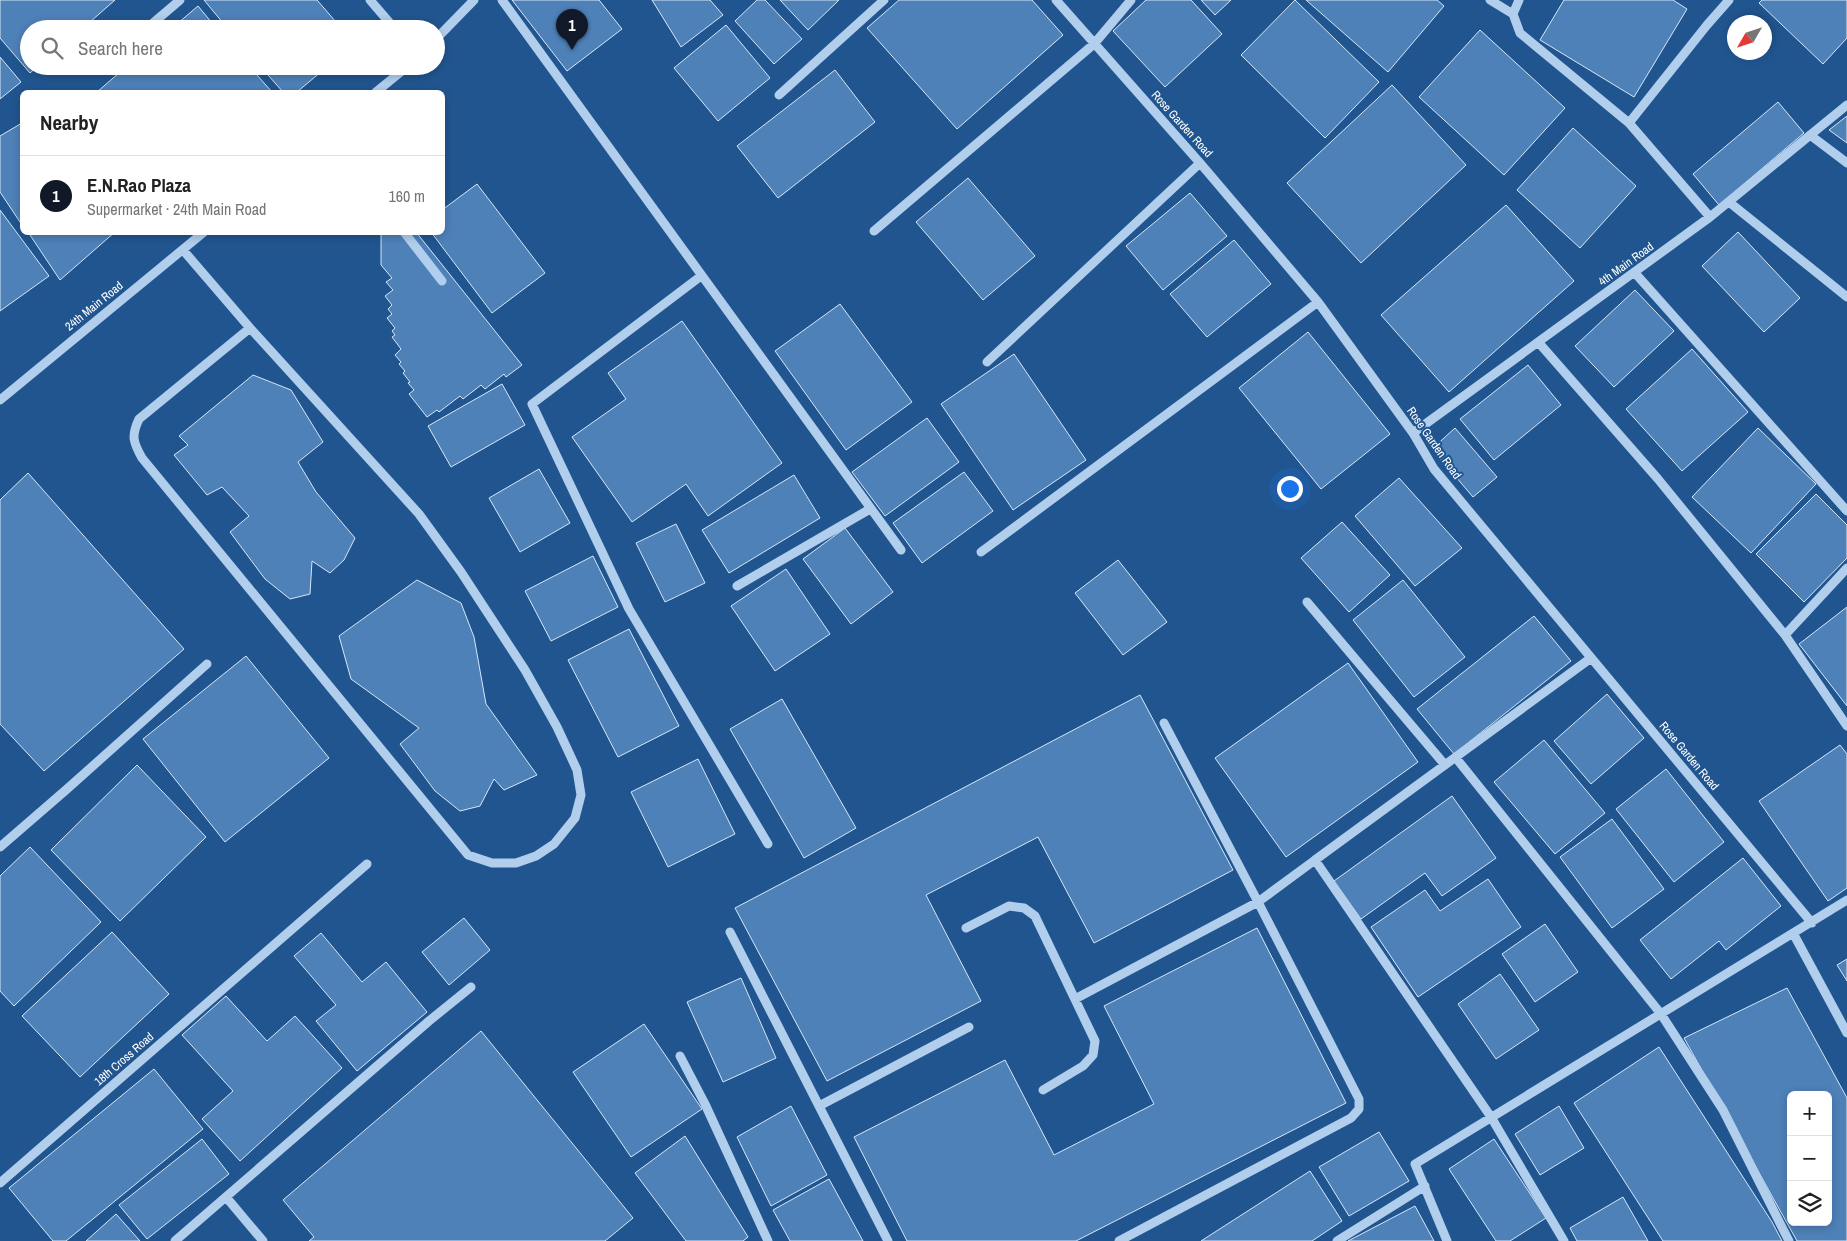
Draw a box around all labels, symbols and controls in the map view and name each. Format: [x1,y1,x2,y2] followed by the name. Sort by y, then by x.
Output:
[556,9,588,50] pin: 1
[1727,15,1772,60] north arrow
[20,20,445,75] search box
[38,34,66,62] icon: search
[78,35,163,61] text: Search here
[1148,87,1216,161] street label: Rose Garden Road
[40,108,98,137] text: Nearby
[87,172,191,198] text: E.N.Rao Plaza
[52,185,60,207] text: 1
[389,185,425,207] text: 160 m
[87,198,266,220] text: Supermarket · 24th Main Road
[1595,239,1657,289] street label: 4th Main Road
[62,278,126,334] street label: 24th Main Road
[1403,404,1465,482] street label: Rose Garden Road
[1277,476,1303,502] your location
[1656,718,1722,794] street label: Rose Garden Road
[91,1029,157,1089] street label: 18th Cross Road
[1787,1091,1832,1226] map controls
[1787,1091,1832,1136] button: +
[1787,1136,1832,1181] button: −
[1787,1181,1832,1226] button: layers

